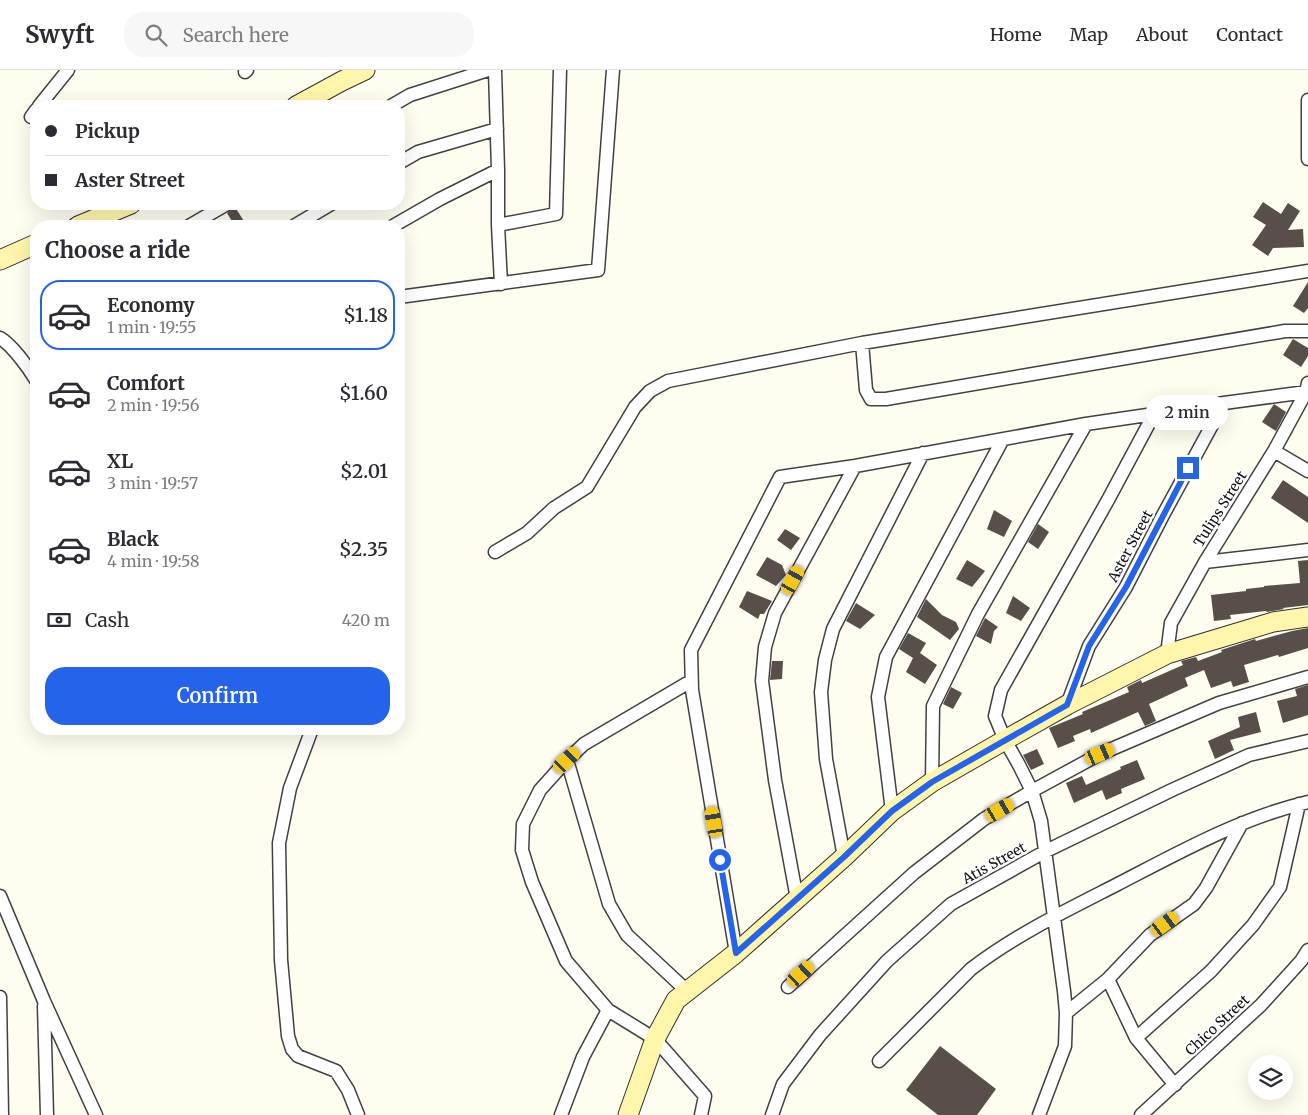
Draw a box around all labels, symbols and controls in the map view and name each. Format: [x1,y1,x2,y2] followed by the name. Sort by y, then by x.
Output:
[124,12,474,57] search box
[25,19,94,50] text: Swyft
[142,21,170,49] icon: search
[182,23,289,47] text: Search here
[990,23,1042,46] text: Home
[1070,23,1108,46] text: Map
[1136,23,1188,46] text: About
[1216,23,1283,46] text: Contact
[75,119,140,143] text: Pickup
[75,168,185,192] text: Aster Street
[45,236,190,264] text: Choose a ride
[47,293,92,338] icon: car
[107,293,195,317] text: Economy
[343,303,388,327] text: $1.18
[107,317,196,337] text: 1 min · 19:55
[47,371,92,416] icon: car
[107,371,185,395] text: Comfort
[339,381,388,405] text: $1.60
[107,395,199,415] text: 2 min · 19:56
[1147,396,1229,430] callout: 2 min
[1164,402,1210,422] text: 2 min
[47,449,92,494] icon: car
[107,449,133,473] text: XL
[1177,457,1199,479] route end
[340,459,388,483] text: $2.01
[1190,467,1251,550] street label: Tulips Street
[107,473,198,493] text: 3 min · 19:57
[1103,506,1157,586] street label: Aster Street
[47,527,92,572] icon: car
[107,527,159,551] text: Black
[339,537,388,561] text: $2.35
[107,551,200,571] text: 4 min · 19:58
[779,563,806,597] car
[45,606,73,634] icon: cash
[85,608,129,632] text: Cash
[342,610,390,630] text: 420 m
[45,667,390,725] button: Confirm
[1083,741,1116,767] car
[550,744,583,776] car
[983,796,1016,824] car
[704,806,723,838] car
[958,838,1029,888] street label: Atis Street
[709,849,731,871] route start
[1148,909,1181,939] car
[784,958,817,990] car
[1181,990,1253,1059] street label: Chico Street
[1248,1055,1293,1100] map controls
[1248,1055,1293,1100] button: layers

